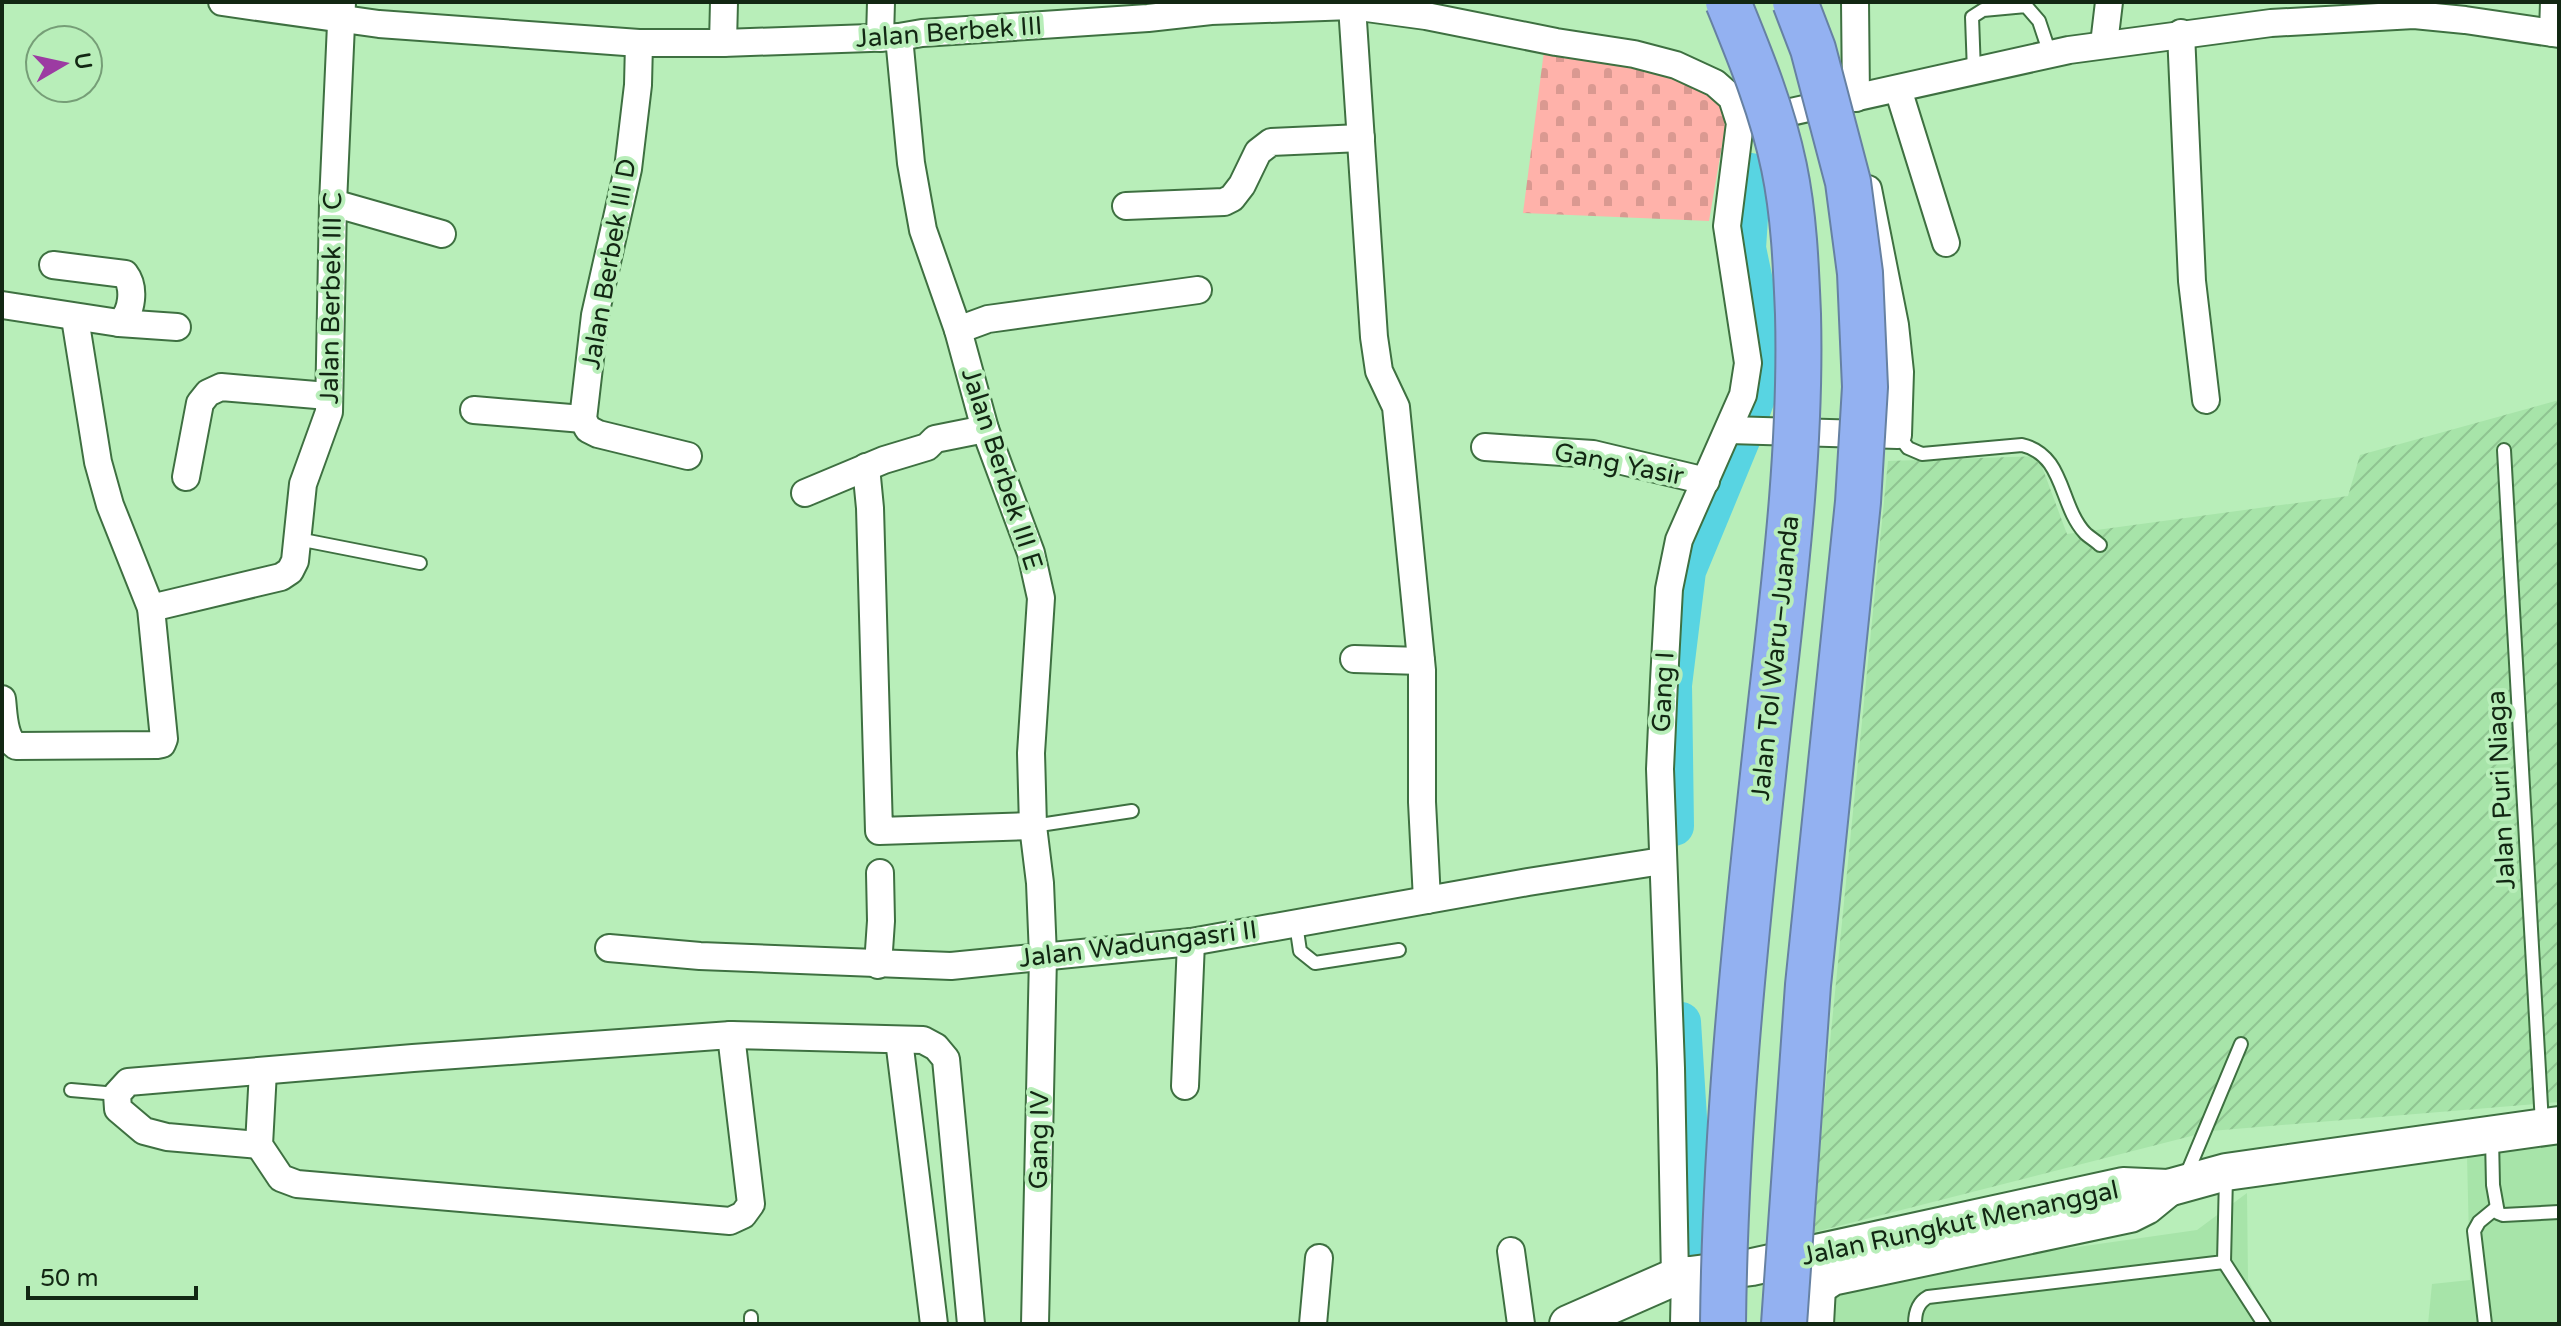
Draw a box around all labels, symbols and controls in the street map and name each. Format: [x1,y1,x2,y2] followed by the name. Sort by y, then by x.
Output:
[855,10,1043,54] street label: Jalan Berbek III
[24,24,104,104] north arrow
[69,51,97,71] text: U
[575,156,643,372] street label: Jalan Berbek III D
[314,192,348,404] street label: Jalan Berbek III C
[955,364,1049,574] street label: Jalan Berbek III E
[1552,436,1686,492] street label: Gang Yasir
[1745,514,1805,802] street label: Jalan Tol Waru–Juanda
[1645,651,1681,733] street label: Gang I
[2480,690,2522,890] street label: Jalan Puri Niaga
[1017,914,1259,974] street label: Jalan Wadungasri II
[1023,1090,1055,1190] street label: Gang IV
[1799,1174,2121,1272] street label: Jalan Rungkut Menanggal
[28,1250,196,1300] scale bar
[40,1264,98,1293] text: 50 m

